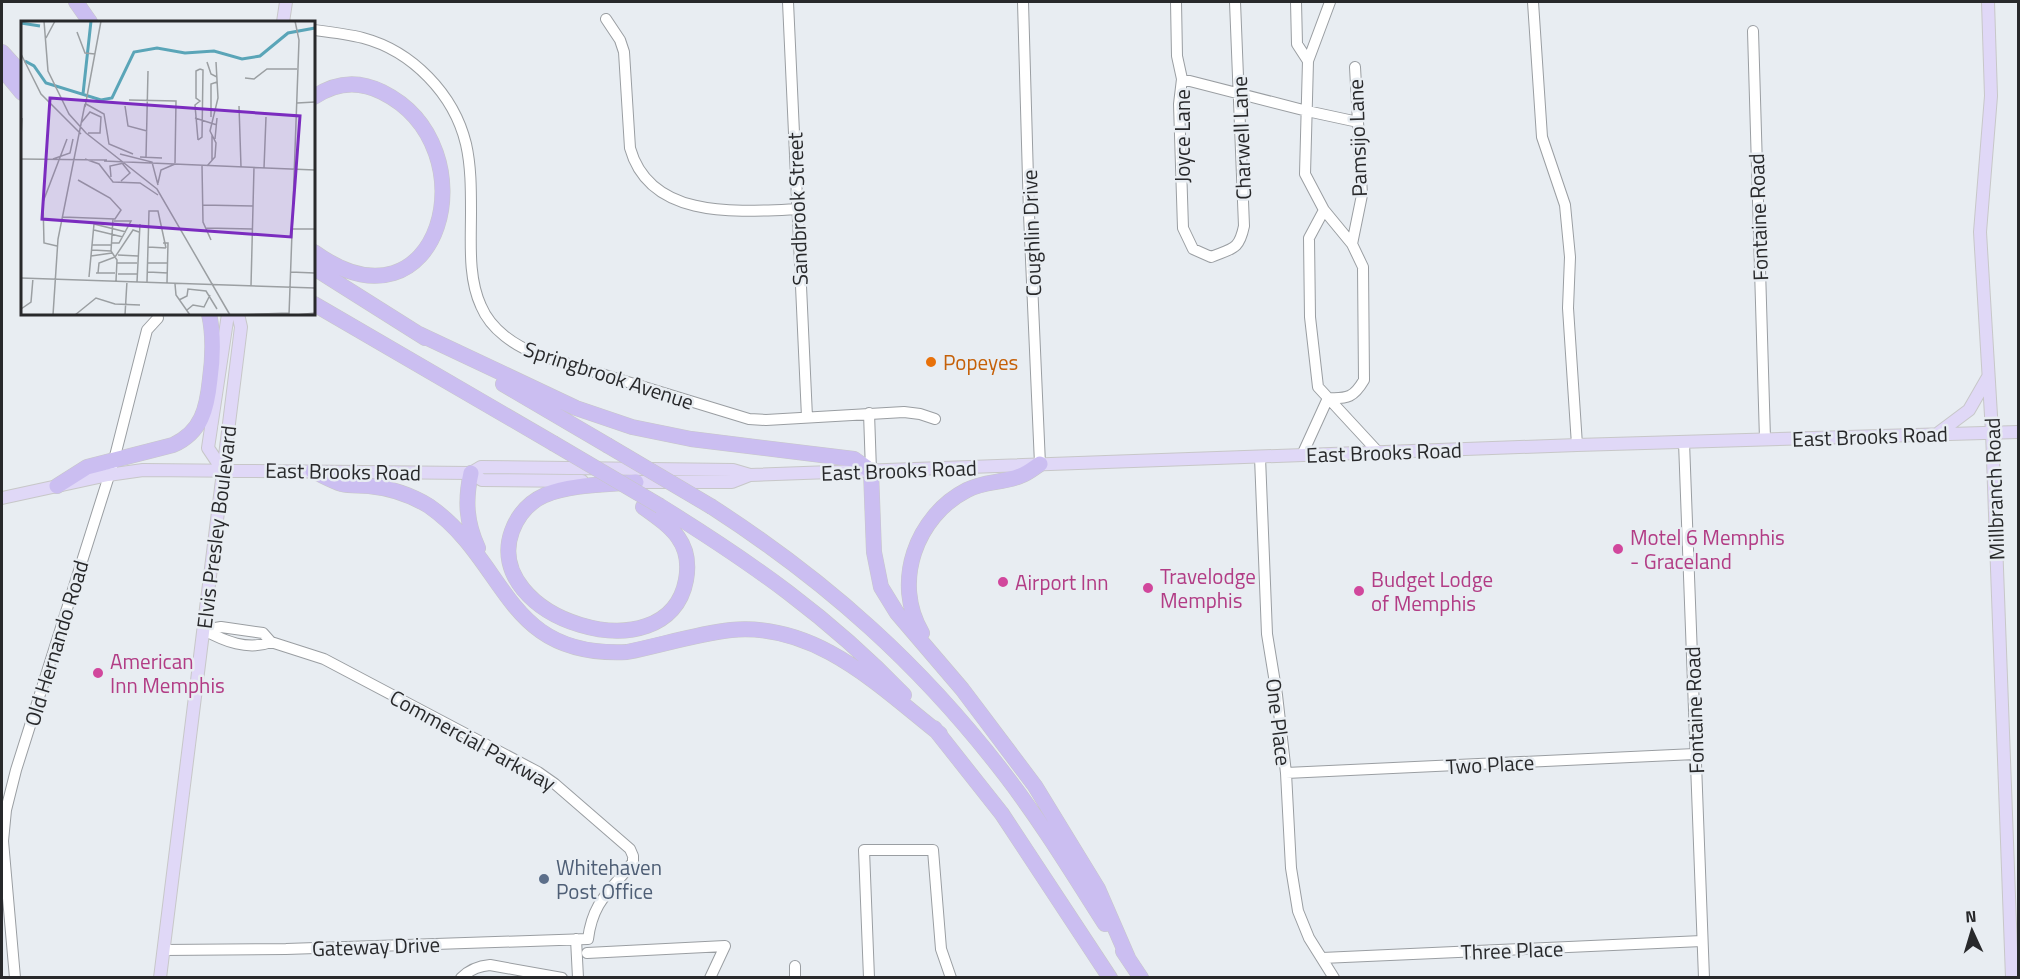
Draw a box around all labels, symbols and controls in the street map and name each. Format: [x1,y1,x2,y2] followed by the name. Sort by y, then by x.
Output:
[21,21,315,315] inset map
[1223,76,1259,200] street label: Charwell Lane
[1339,79,1375,197] street label: Pamsijo Lane
[1166,89,1198,183] street label: Joyce Lane
[778,131,816,286] street label: Sandbrook Street
[1740,153,1776,281] street label: Fontaine Road
[1013,169,1049,297] street label: Coughlin Drive
[520,332,698,418] street label: Springbrook Avenue
[943,346,1018,378] place label: Popeyes
[924,355,938,369] marker: Popeyes
[1792,417,1948,455] street label: East Brooks Road
[1976,417,2012,561] street label: Millbranch Road
[188,424,244,630] street label: Elvis Presley Boulevard
[1306,433,1462,471] street label: East Brooks Road
[821,451,977,489] street label: East Brooks Road
[265,454,421,488] street label: East Brooks Road
[1630,521,1785,577] place label: Motel 6 Memphis - Graceland
[1611,542,1625,556] marker: Motel 6 Memphis - Graceland
[16,556,96,730] street label: Old Hernando Road
[1160,560,1256,616] place label: Travelodge Memphis
[1371,563,1493,619] place label: Budget Lodge of Memphis
[1015,566,1109,598] place label: Airport Inn
[996,575,1010,589] marker: Airport Inn
[1141,581,1155,595] marker: Travelodge Memphis
[1352,584,1366,598] marker: Budget Lodge of Memphis
[110,645,225,701] place label: American Inn Memphis
[1676,646,1712,774] street label: Fontaine Road
[91,666,105,680] marker: American Inn Memphis
[1258,676,1300,768] street label: One Place
[384,681,562,799] street label: Commercial Parkway
[1445,746,1535,782] street label: Two Place
[556,851,662,907] place label: Whitehaven Post Office
[537,872,551,886] marker: Whitehaven Post Office
[1942,901,2002,961] north arrow
[1965,904,1977,928] text: N
[311,928,441,964] street label: Gateway Drive
[1460,932,1564,968] street label: Three Place

